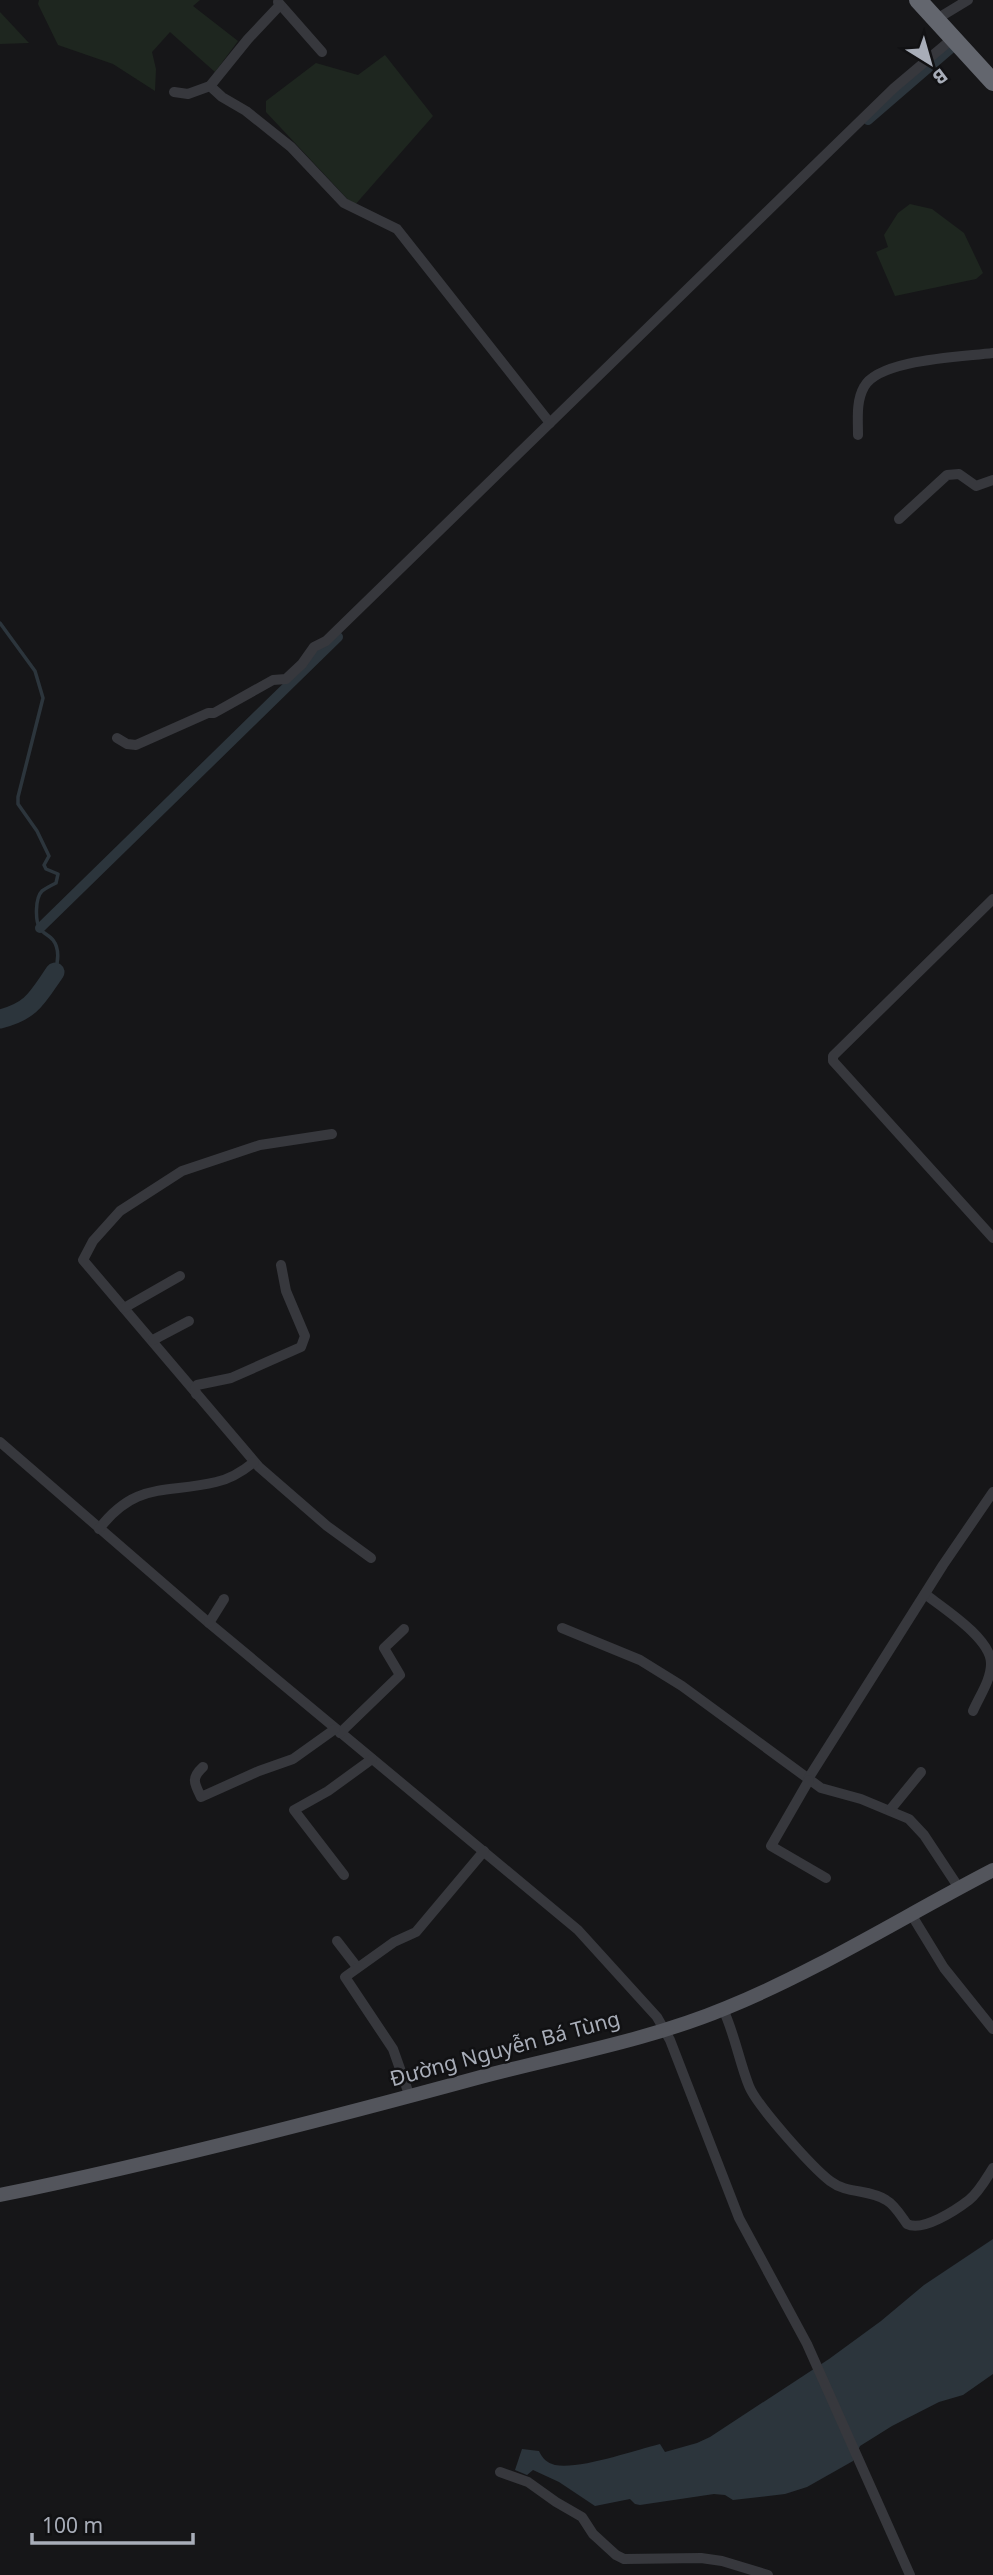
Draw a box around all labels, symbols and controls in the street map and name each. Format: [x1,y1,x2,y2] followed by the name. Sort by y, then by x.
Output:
[895,28,965,98] north arrow
[927,62,953,91] text: B
[387,2004,623,2092] street label: Đường Nguyễn Bá Tùng
[32,2502,192,2546] scale bar
[42,2511,103,2539] text: 100 m

